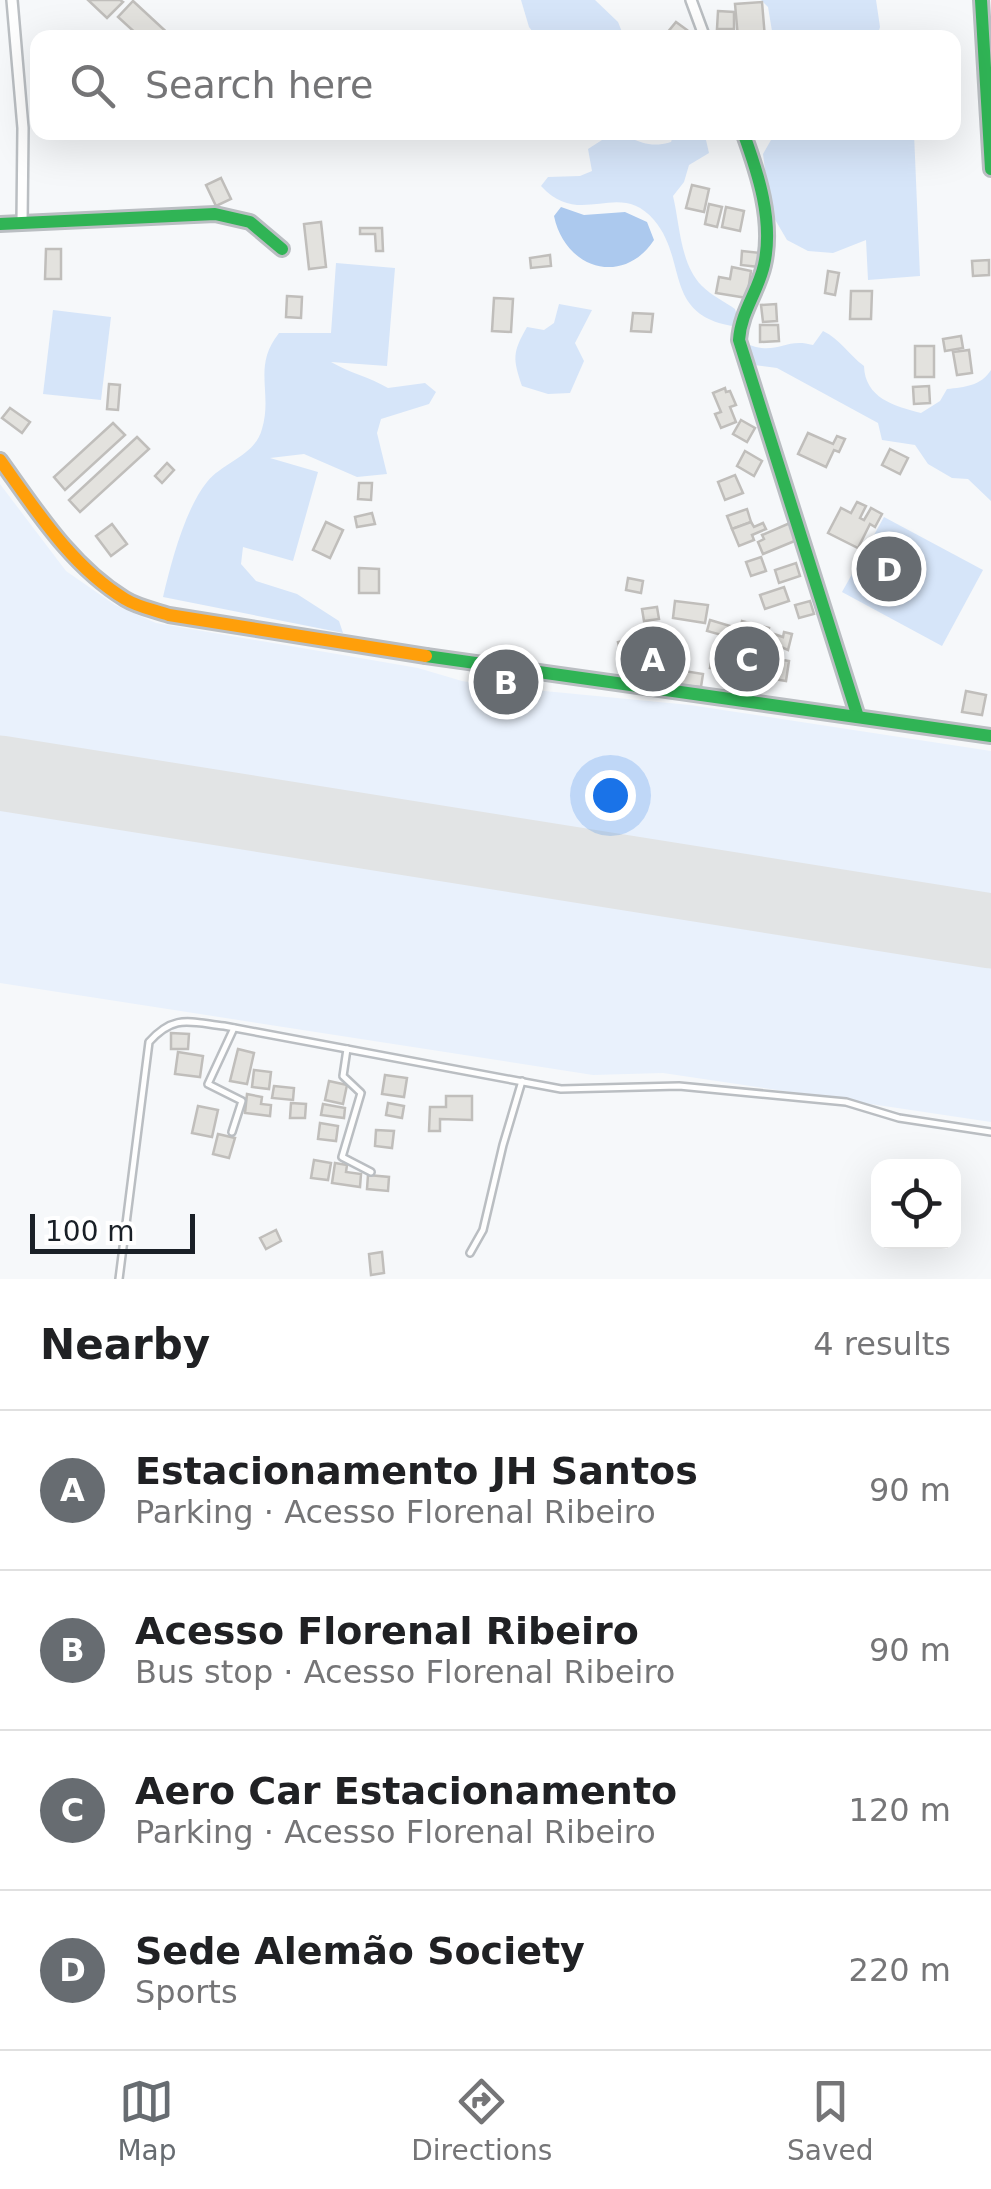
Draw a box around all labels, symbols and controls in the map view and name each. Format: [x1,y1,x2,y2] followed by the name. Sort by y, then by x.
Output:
[30,30,961,140] search box
[65,58,120,113] icon: search
[145,63,373,107] text: Search here
[856,532,922,606] pin: D
[620,622,686,696] pin: A
[714,622,780,696] pin: C
[474,644,538,720] pin: B
[585,770,636,821] your location
[871,1159,961,1249] map controls
[871,1159,961,1249] button: locate
[30,1209,195,1254] scale bar
[45,1215,135,1248] text: 100 m
[40,1320,210,1369] text: Nearby
[813,1325,951,1363] text: 4 results
[135,1449,698,1493] text: Estacionamento JH Santos
[60,1471,85,1509] text: A
[869,1471,951,1509] text: 90 m
[135,1493,656,1531] text: Parking · Acesso Florenal Ribeiro
[135,1609,639,1653] text: Acesso Florenal Ribeiro
[60,1631,85,1669] text: B
[869,1631,951,1669] text: 90 m
[135,1653,675,1691] text: Bus stop · Acesso Florenal Ribeiro
[135,1769,677,1813] text: Aero Car Estacionamento
[61,1791,84,1829] text: C
[849,1791,951,1829] text: 120 m
[135,1813,656,1851] text: Parking · Acesso Florenal Ribeiro
[135,1929,585,1973] text: Sede Alemão Society
[59,1951,86,1989] text: D
[849,1951,951,1989] text: 220 m
[135,1973,238,2011] text: Sports
[117,2074,176,2167] tab: Map
[411,2074,552,2167] tab: Directions
[787,2074,874,2167] tab: Saved

